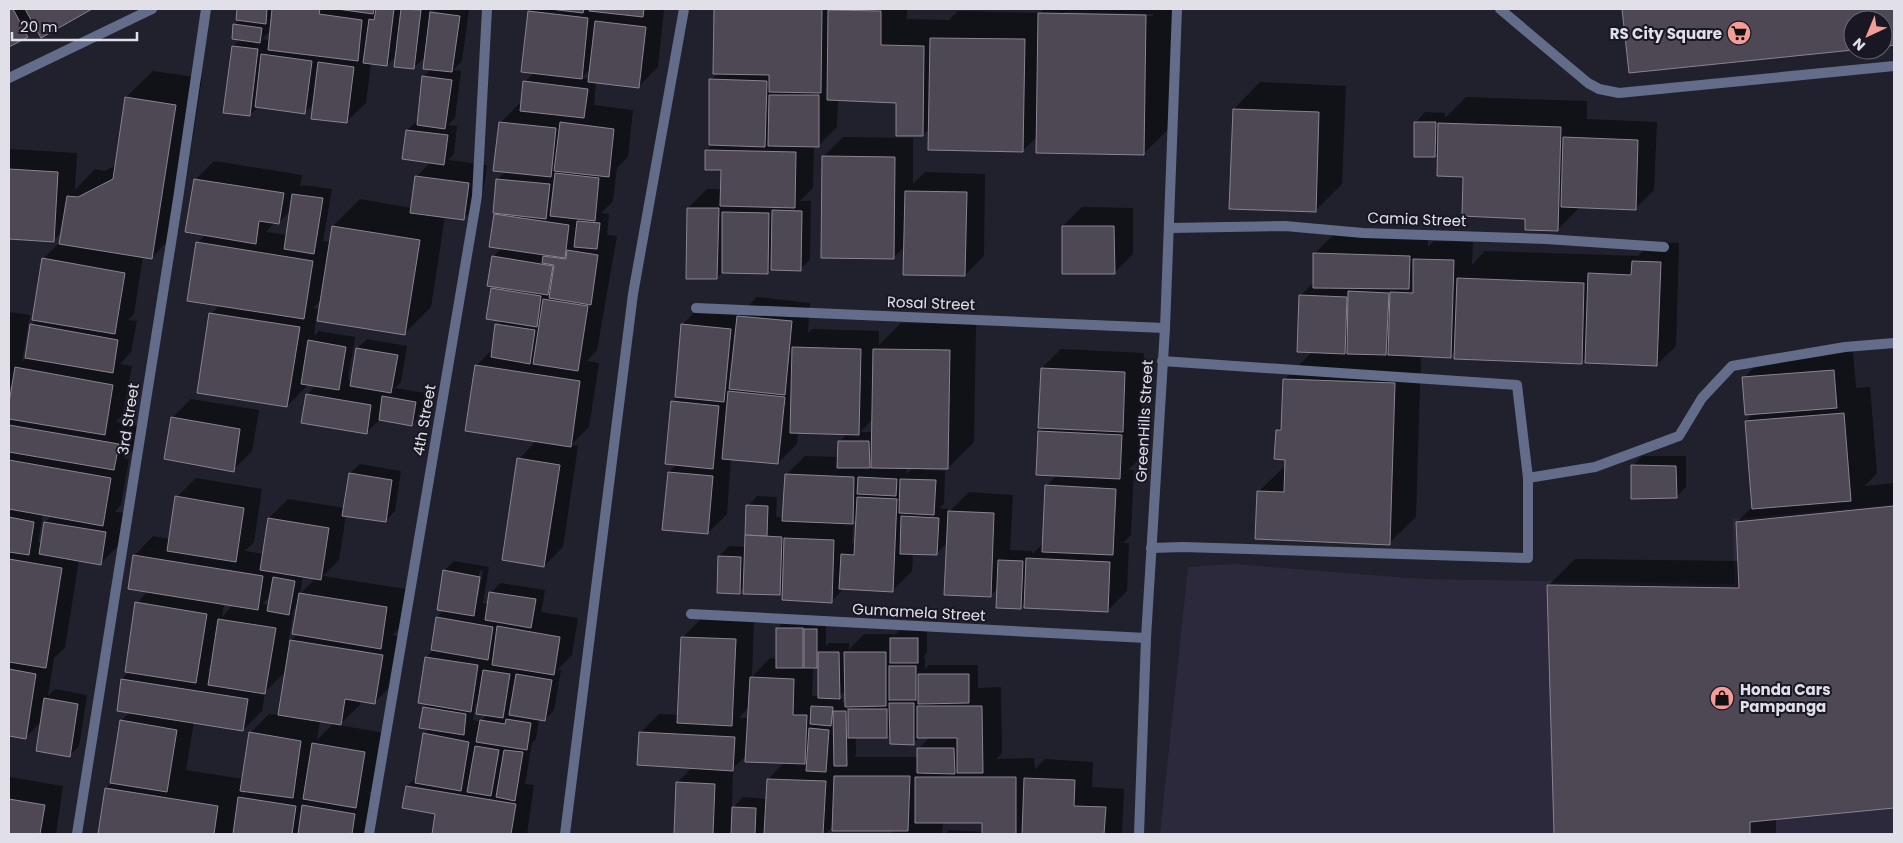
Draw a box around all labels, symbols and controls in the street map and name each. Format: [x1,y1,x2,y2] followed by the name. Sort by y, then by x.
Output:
[12,10,138,42] scale bar
[1843,10,1893,60] north arrow
[20,16,58,37] text: 20 m
[1726,20,1752,46] supermarket icon: RS City Square
[1610,23,1722,44] place label: RS City Square
[1848,34,1870,55] text: N
[1367,207,1467,231] street label: Camia Street
[887,291,975,315] street label: Rosal Street
[1130,359,1158,483] street label: GreenHills Street
[112,382,144,456] street label: 3rd Street
[407,383,441,457] street label: 4th Street
[852,598,986,626] street label: Gumamela Street
[1740,679,1831,717] place label: Honda Cars Pampanga
[1709,685,1735,711] shop icon: Honda Cars Pampanga

